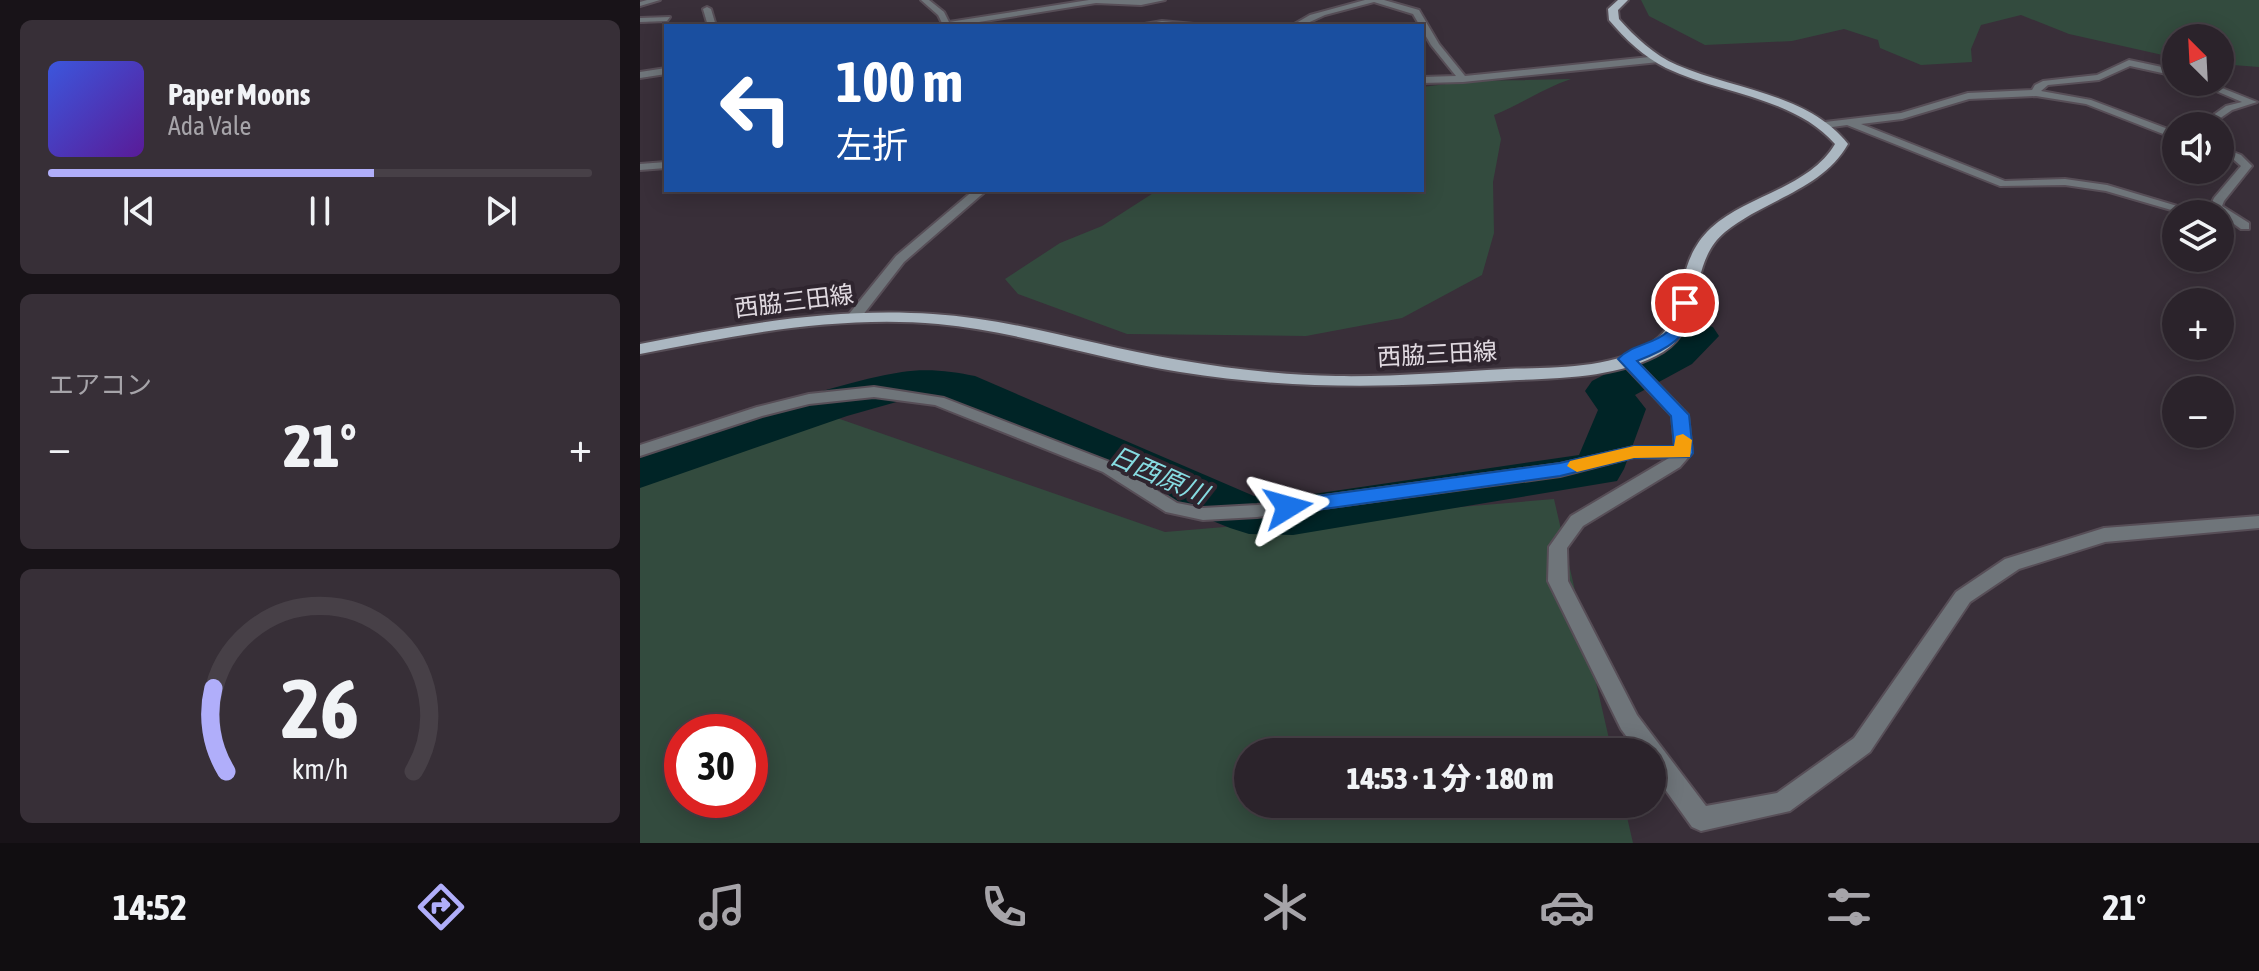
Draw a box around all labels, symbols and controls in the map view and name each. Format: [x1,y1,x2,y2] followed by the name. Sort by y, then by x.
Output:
[2162,24,2234,96] north arrow
[2162,24,2234,448] map controls
[836,50,963,114] text: 100 m
[704,56,808,160] icon: left
[168,77,310,111] text: Paper Moons
[168,111,251,141] text: Ada Vale
[2162,112,2234,184] button: sound
[836,124,908,166] text: 左折
[117,189,161,233] icon: previous
[298,189,342,233] icon: pause
[479,189,523,233] icon: next
[2162,200,2234,272] button: layers
[1651,269,1719,337] pin
[733,280,855,322] street label: 西脇三田線
[1663,281,1707,325] icon: arrive
[2162,288,2234,360] button: +
[1376,337,1498,371] street label: 西脇三田線
[48,370,152,400] text: エアコン
[2162,376,2234,448] button: −
[284,411,356,480] text: 21°
[48,421,71,471] text: −
[569,421,592,471] text: +
[1105,440,1215,511] water label: 日西原川
[1246,465,1330,549] position arrow
[281,659,359,755] text: 26
[664,714,768,818] speed limit sign: 30
[292,752,348,785] text: km/h
[1346,761,1554,795] text: 14:53 · 1 分 · 180 m
[413,879,469,935] icon: directions
[694,879,750,935] icon: music
[976,879,1032,935] icon: phone
[1257,879,1313,935] icon: climate
[1539,879,1595,935] icon: car
[1821,879,1877,935] icon: filters
[113,886,187,928] text: 14:52
[2102,886,2146,928] text: 21°

